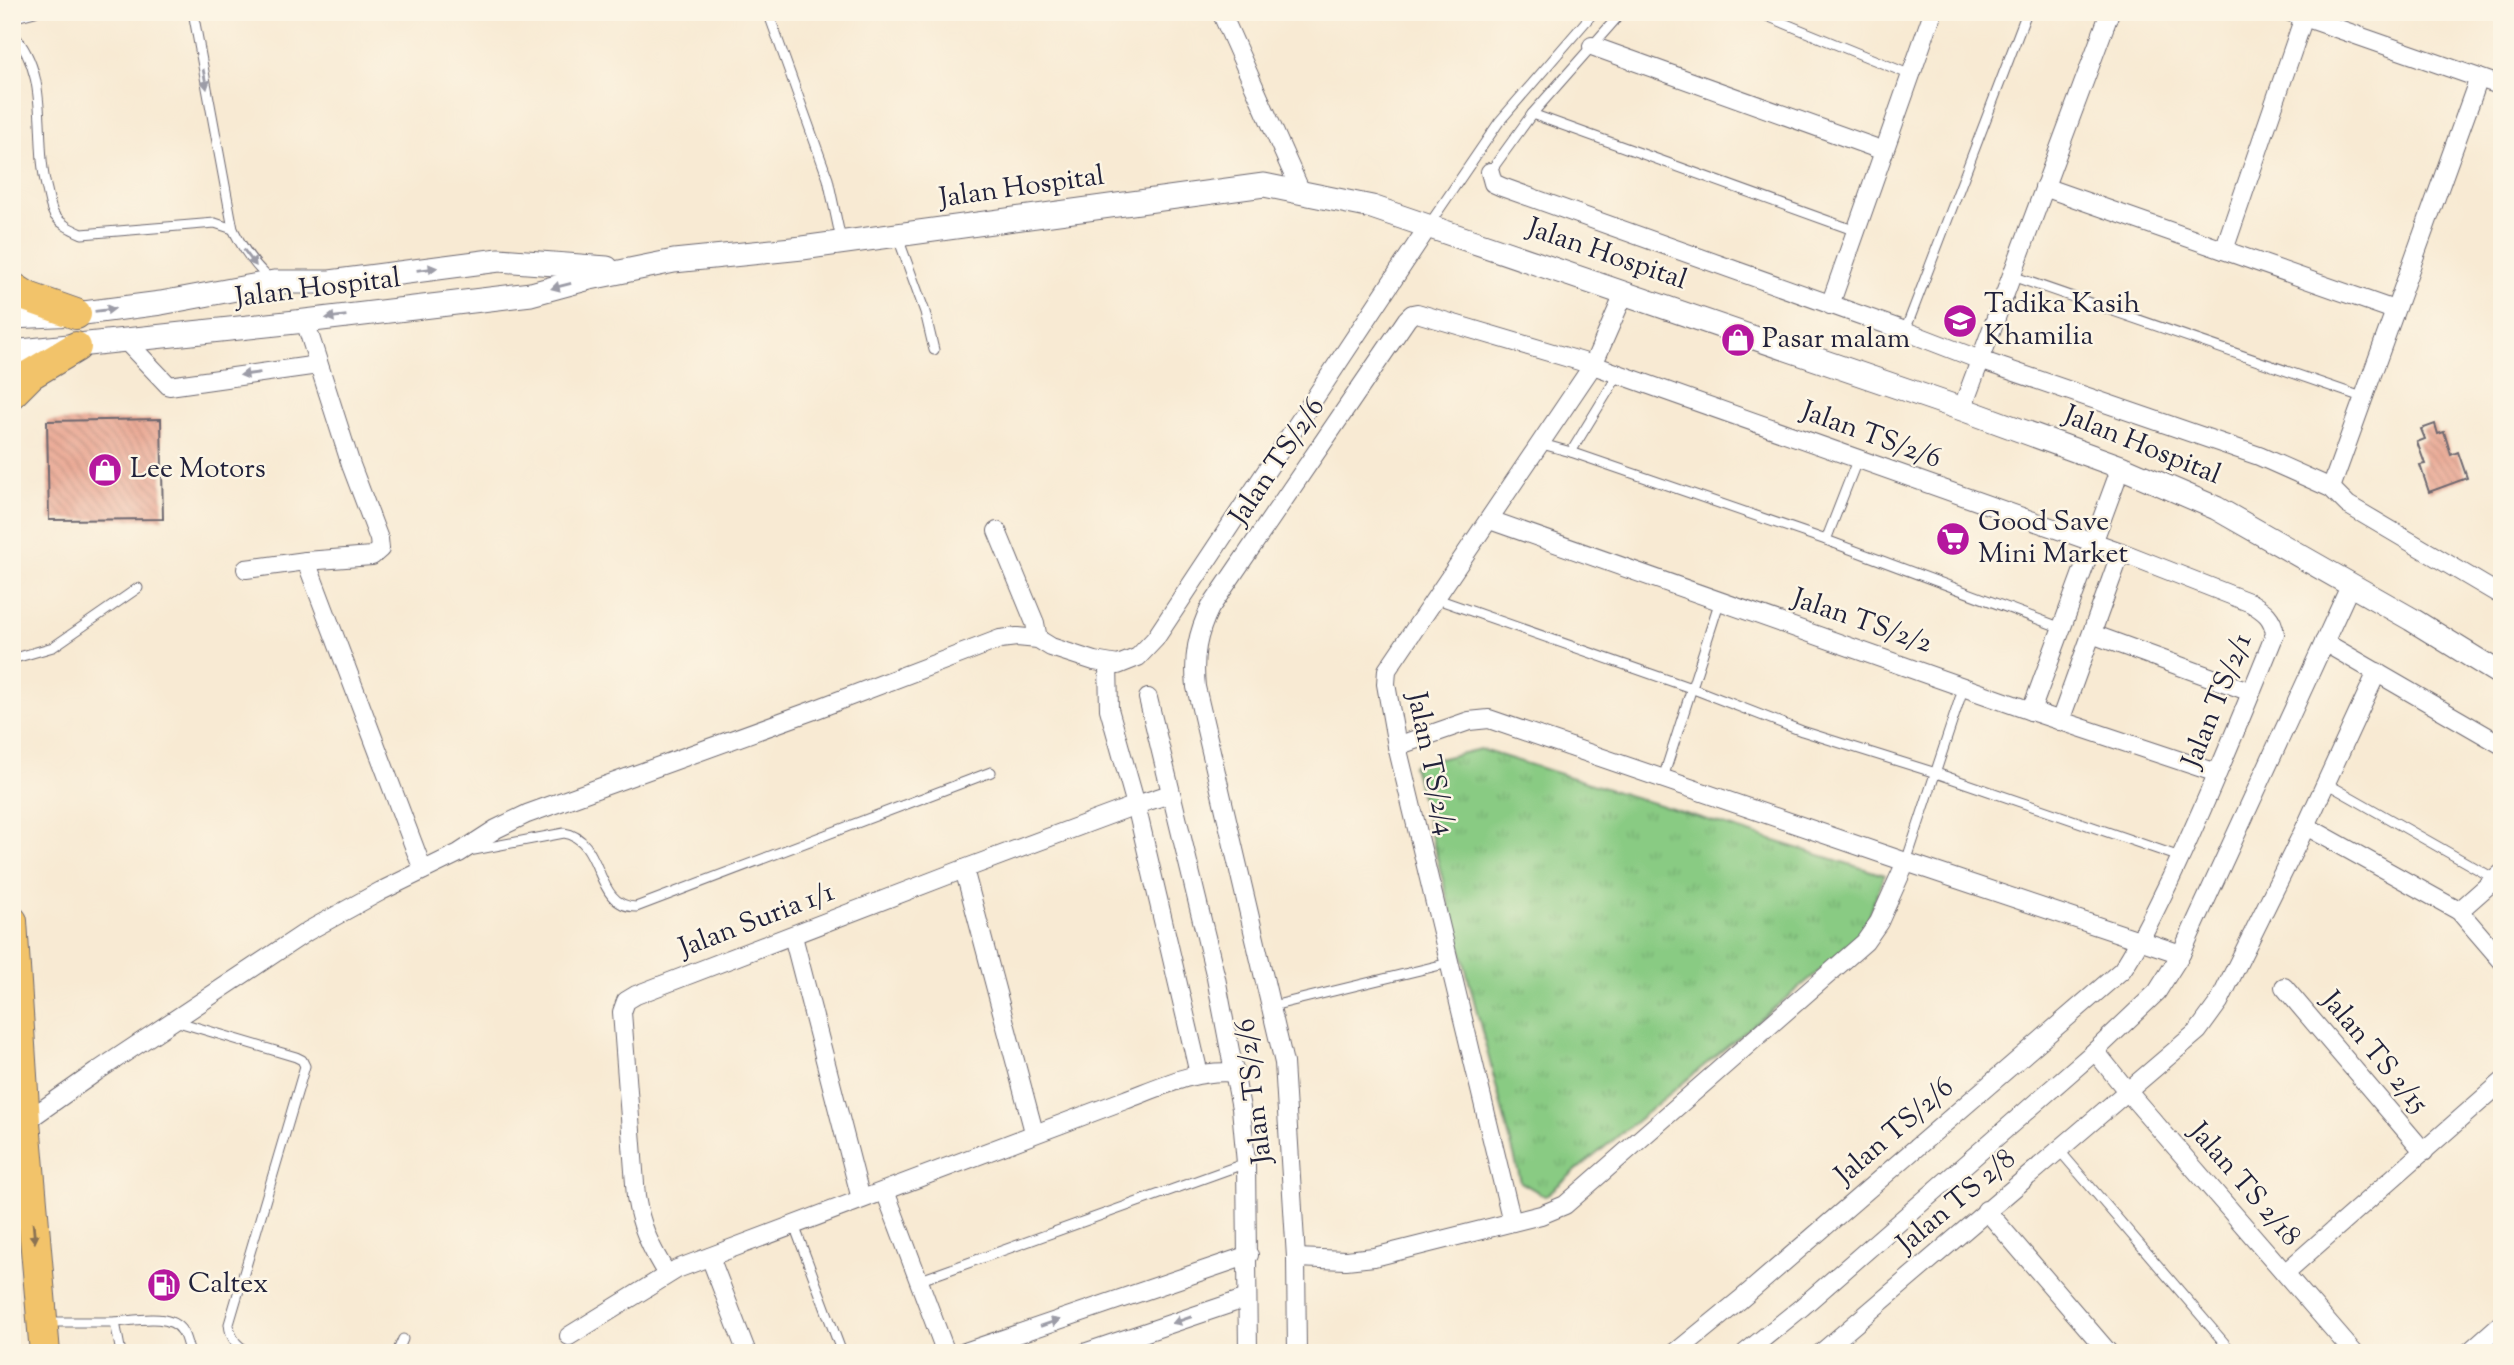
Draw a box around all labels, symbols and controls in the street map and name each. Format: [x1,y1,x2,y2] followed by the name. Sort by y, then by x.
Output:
[200,68,211,90] one-way arrow
[935,157,1107,220] street label: Jalan Hospital
[1520,208,1692,301] street label: Jalan Hospital
[243,249,257,267] one-way arrow
[231,259,403,319] street label: Jalan Hospital
[416,263,438,274] one-way arrow
[551,281,572,291] one-way arrow
[1984,285,2140,357] place label: Tadika Kasih Khamilia
[1941,302,1979,340] school or university icon: Tadika Kasih Khamilia
[94,305,116,316] one-way arrow
[325,312,347,323] one-way arrow
[1762,320,1910,360] place label: Pasar malam
[1719,321,1757,359] shop icon: Pasar malam
[239,369,261,380] one-way arrow
[1219,390,1335,535] street label: Jalan TS/2/6
[1794,392,1947,480] street label: Jalan TS/2/6
[2056,396,2227,496] street label: Jalan Hospital
[130,450,266,490] place label: Lee Motors
[86,451,124,489] shop icon: Lee Motors
[1978,503,2128,575] place label: Good Save Mini Market
[1934,520,1972,558] supermarket icon: Good Save Mini Market
[1785,579,1937,665] street label: Jalan TS/2/2
[2172,628,2263,776] street label: Jalan TS/2/1
[1395,687,1465,839] street label: Jalan TS/2/4
[672,873,840,970] street label: Jalan Suria 1/1
[2310,982,2437,1123] street label: Jalan TS 2/15
[1226,1016,1284,1168] street label: Jalan TS/2/6
[1825,1069,1963,1196] street label: Jalan TS/2/6
[2177,1113,2309,1256] street label: Jalan TS 2/18
[1887,1140,2025,1265] street label: Jalan TS 2/8
[29,1222,40,1244] one-way arrow
[188,1265,268,1305] place label: Caltex
[145,1266,183,1304] fuel station icon: Caltex
[1172,1315,1193,1325] one-way arrow
[1040,1317,1061,1328] one-way arrow

